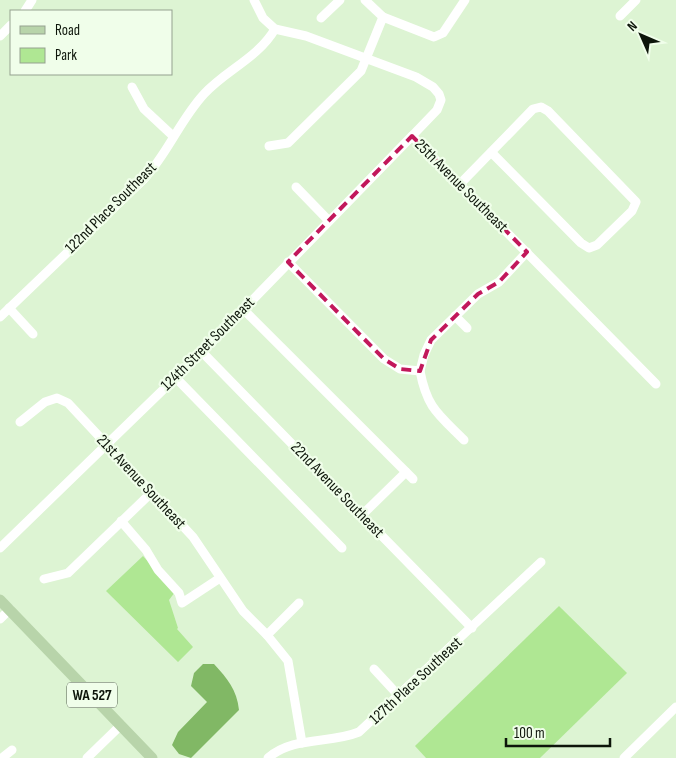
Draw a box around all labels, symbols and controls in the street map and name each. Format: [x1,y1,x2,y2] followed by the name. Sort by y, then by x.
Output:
[10,10,172,75] legend
[616,10,666,60] north arrow
[624,18,641,35] text: N
[55,21,80,40] text: Road
[55,46,77,65] text: Park
[410,135,512,237] street label: 25th Avenue Southeast
[61,158,161,258] street label: 122nd Place Southeast
[157,293,259,395] street label: 124th Street Southeast
[92,431,190,533] street label: 21st Avenue Southeast
[286,438,388,542] street label: 22nd Avenue Southeast
[366,633,466,729] street label: 127th Place Southeast
[67,682,117,708] road number: WA 527
[506,716,610,748] scale bar
[514,724,545,743] text: 100 m

